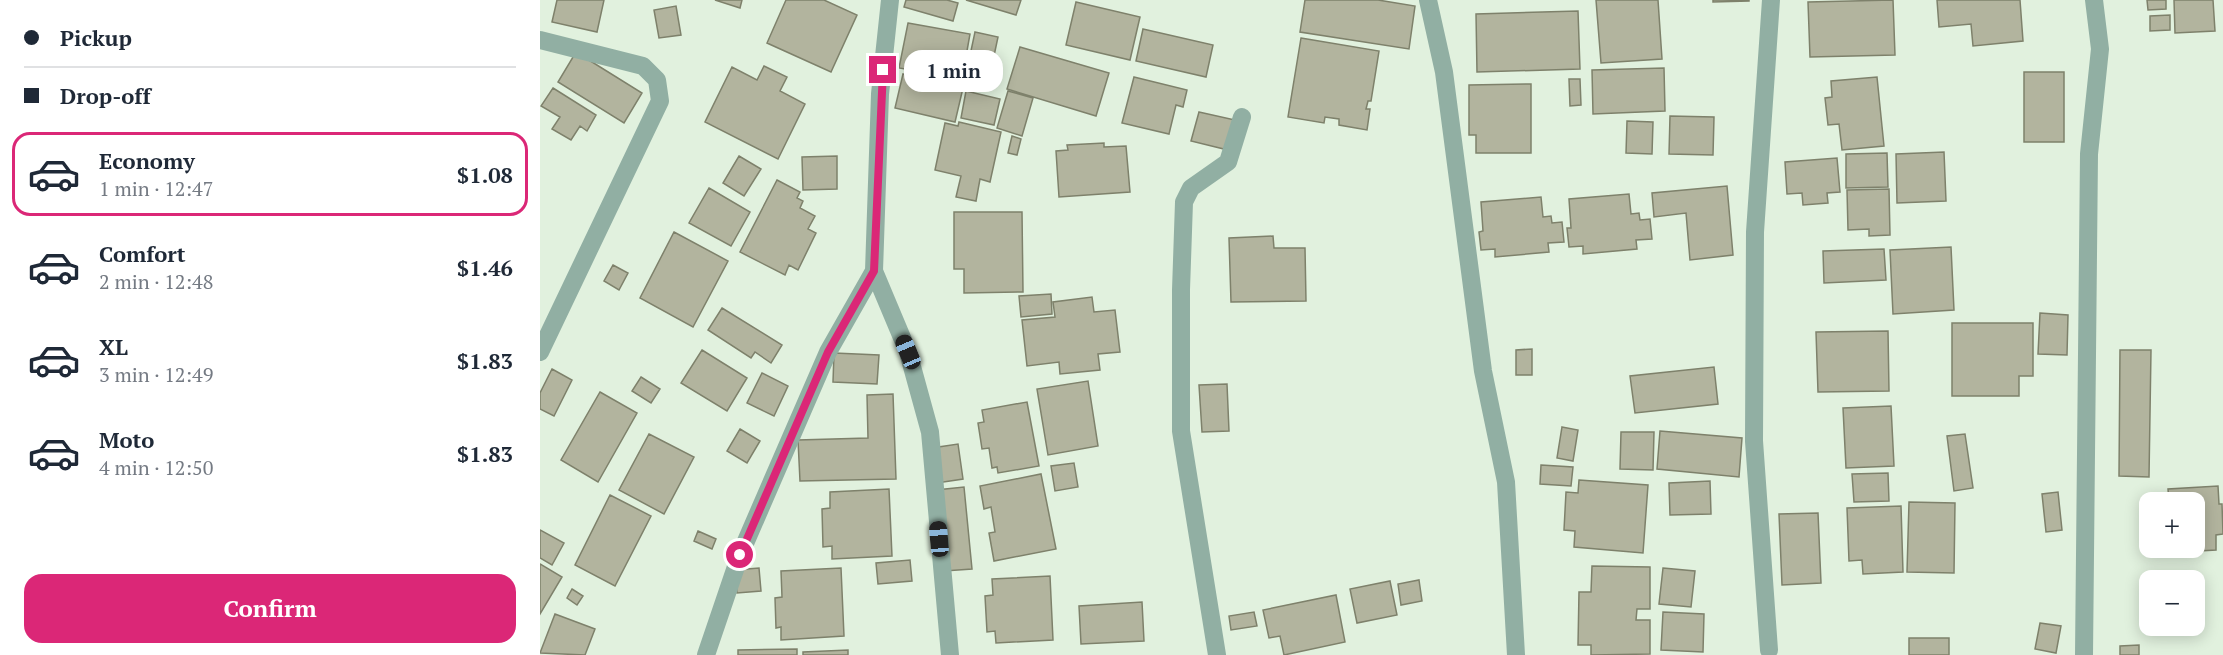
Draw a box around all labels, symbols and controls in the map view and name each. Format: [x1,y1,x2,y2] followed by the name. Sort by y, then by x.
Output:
[60,23,132,52] text: Pickup
[904,49,1003,91] callout: 1 min
[869,56,896,83] route end
[926,57,981,84] text: 1 min
[60,81,151,110] text: Drop-off
[99,146,195,175] text: Economy
[27,147,81,201] icon: car
[457,160,513,189] text: $1.08
[99,175,213,202] text: 1 min · 12:47
[99,239,185,268] text: Comfort
[27,240,81,294] icon: car
[457,253,513,282] text: $1.46
[99,268,213,295] text: 2 min · 12:48
[99,332,128,361] text: XL
[893,332,923,372] car
[27,333,81,387] icon: car
[457,346,513,375] text: $1.83
[99,361,213,388] text: 3 min · 12:49
[99,425,154,454] text: Moto
[27,426,81,480] icon: car
[457,439,513,468] text: $1.83
[99,454,213,481] text: 4 min · 12:50
[2139,492,2205,636] map controls
[2139,492,2205,558] button: +
[928,520,950,558] car
[726,541,753,568] route start
[2139,570,2205,636] button: −
[24,574,516,643] button: Confirm

